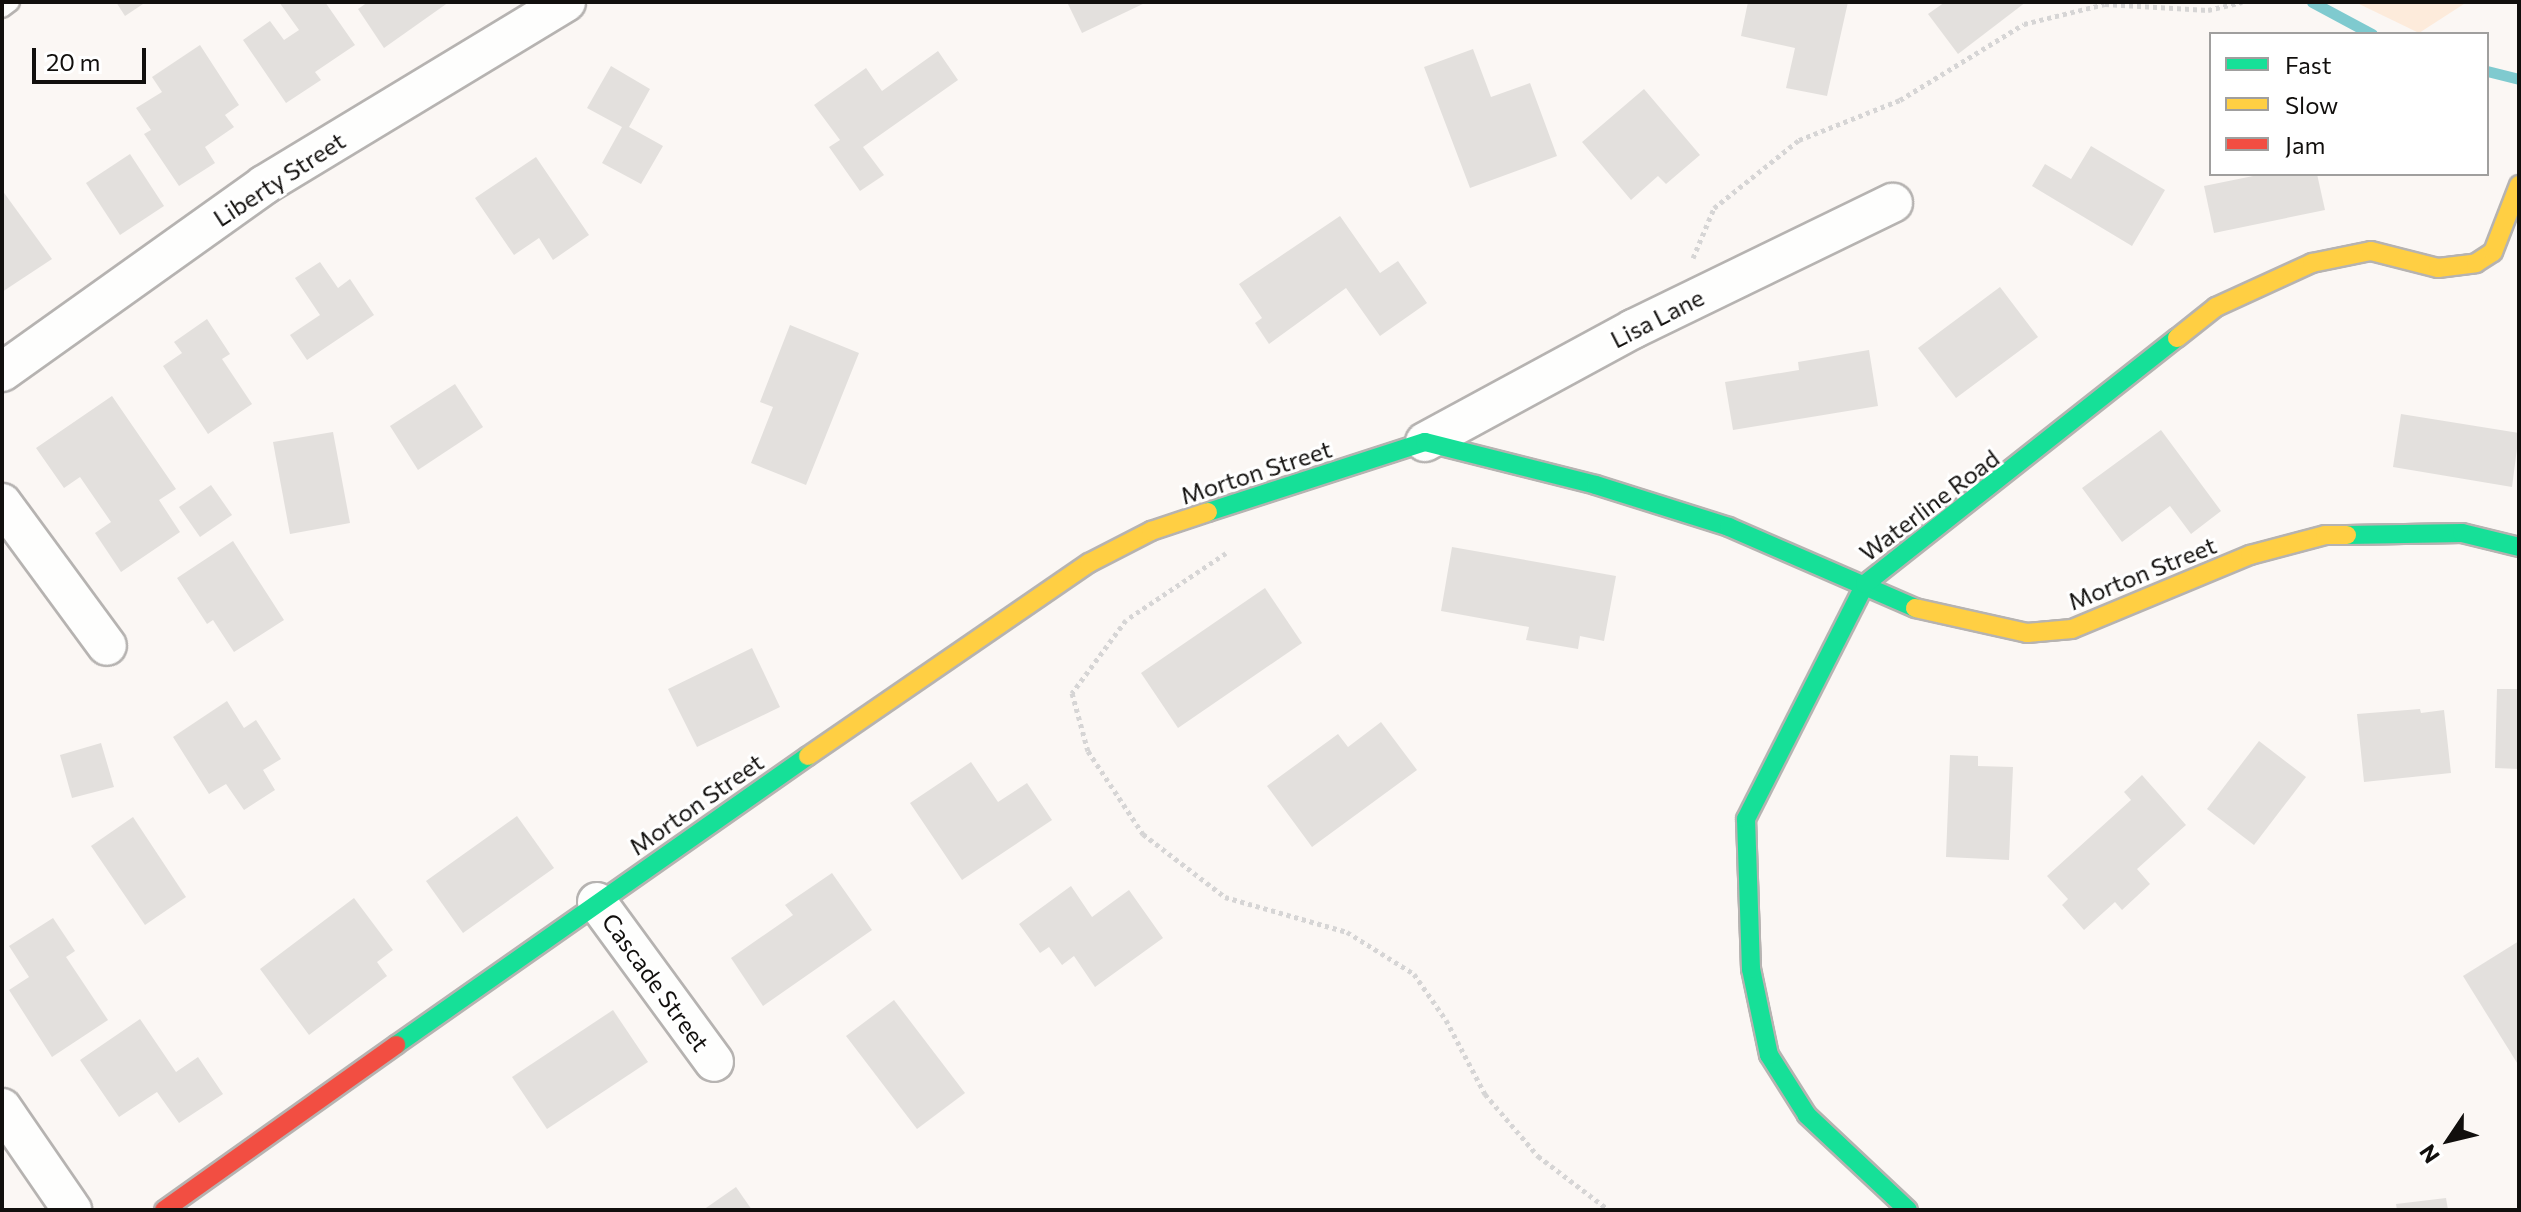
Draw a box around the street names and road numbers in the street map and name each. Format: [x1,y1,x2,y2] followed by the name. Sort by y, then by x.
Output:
[208,126,350,232] street label: Liberty Street
[1606,282,1708,354] street label: Lisa Lane
[1177,434,1335,510] street label: Morton Street
[1854,443,2004,567] street label: Waterline Road
[2064,530,2220,616] street label: Morton Street
[623,747,769,861] street label: Morton Street
[596,907,716,1057] street label: Cascade Street

